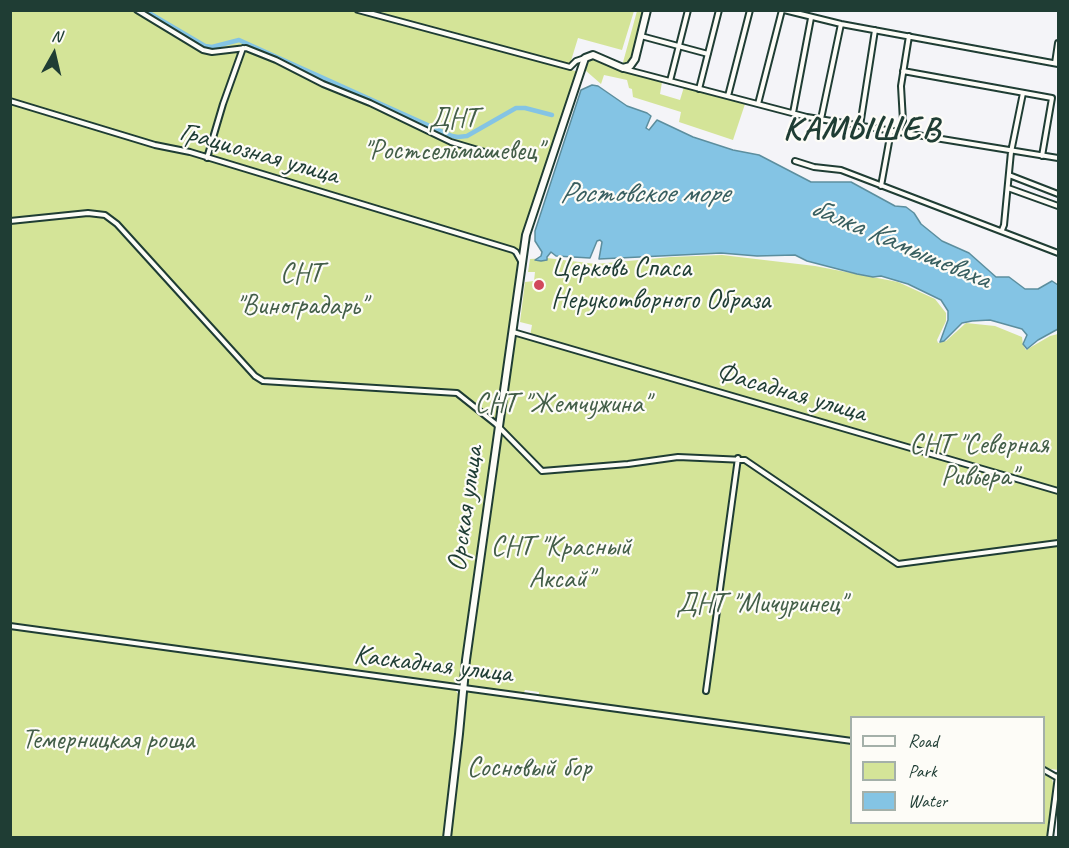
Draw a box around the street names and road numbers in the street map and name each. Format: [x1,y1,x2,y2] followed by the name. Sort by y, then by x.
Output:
[176,115,342,193] street label: Грациозная улица
[712,356,870,430] street label: Фасадная улица
[441,444,491,574] street label: Орская улица
[352,639,514,691] street label: Каскадная улица

